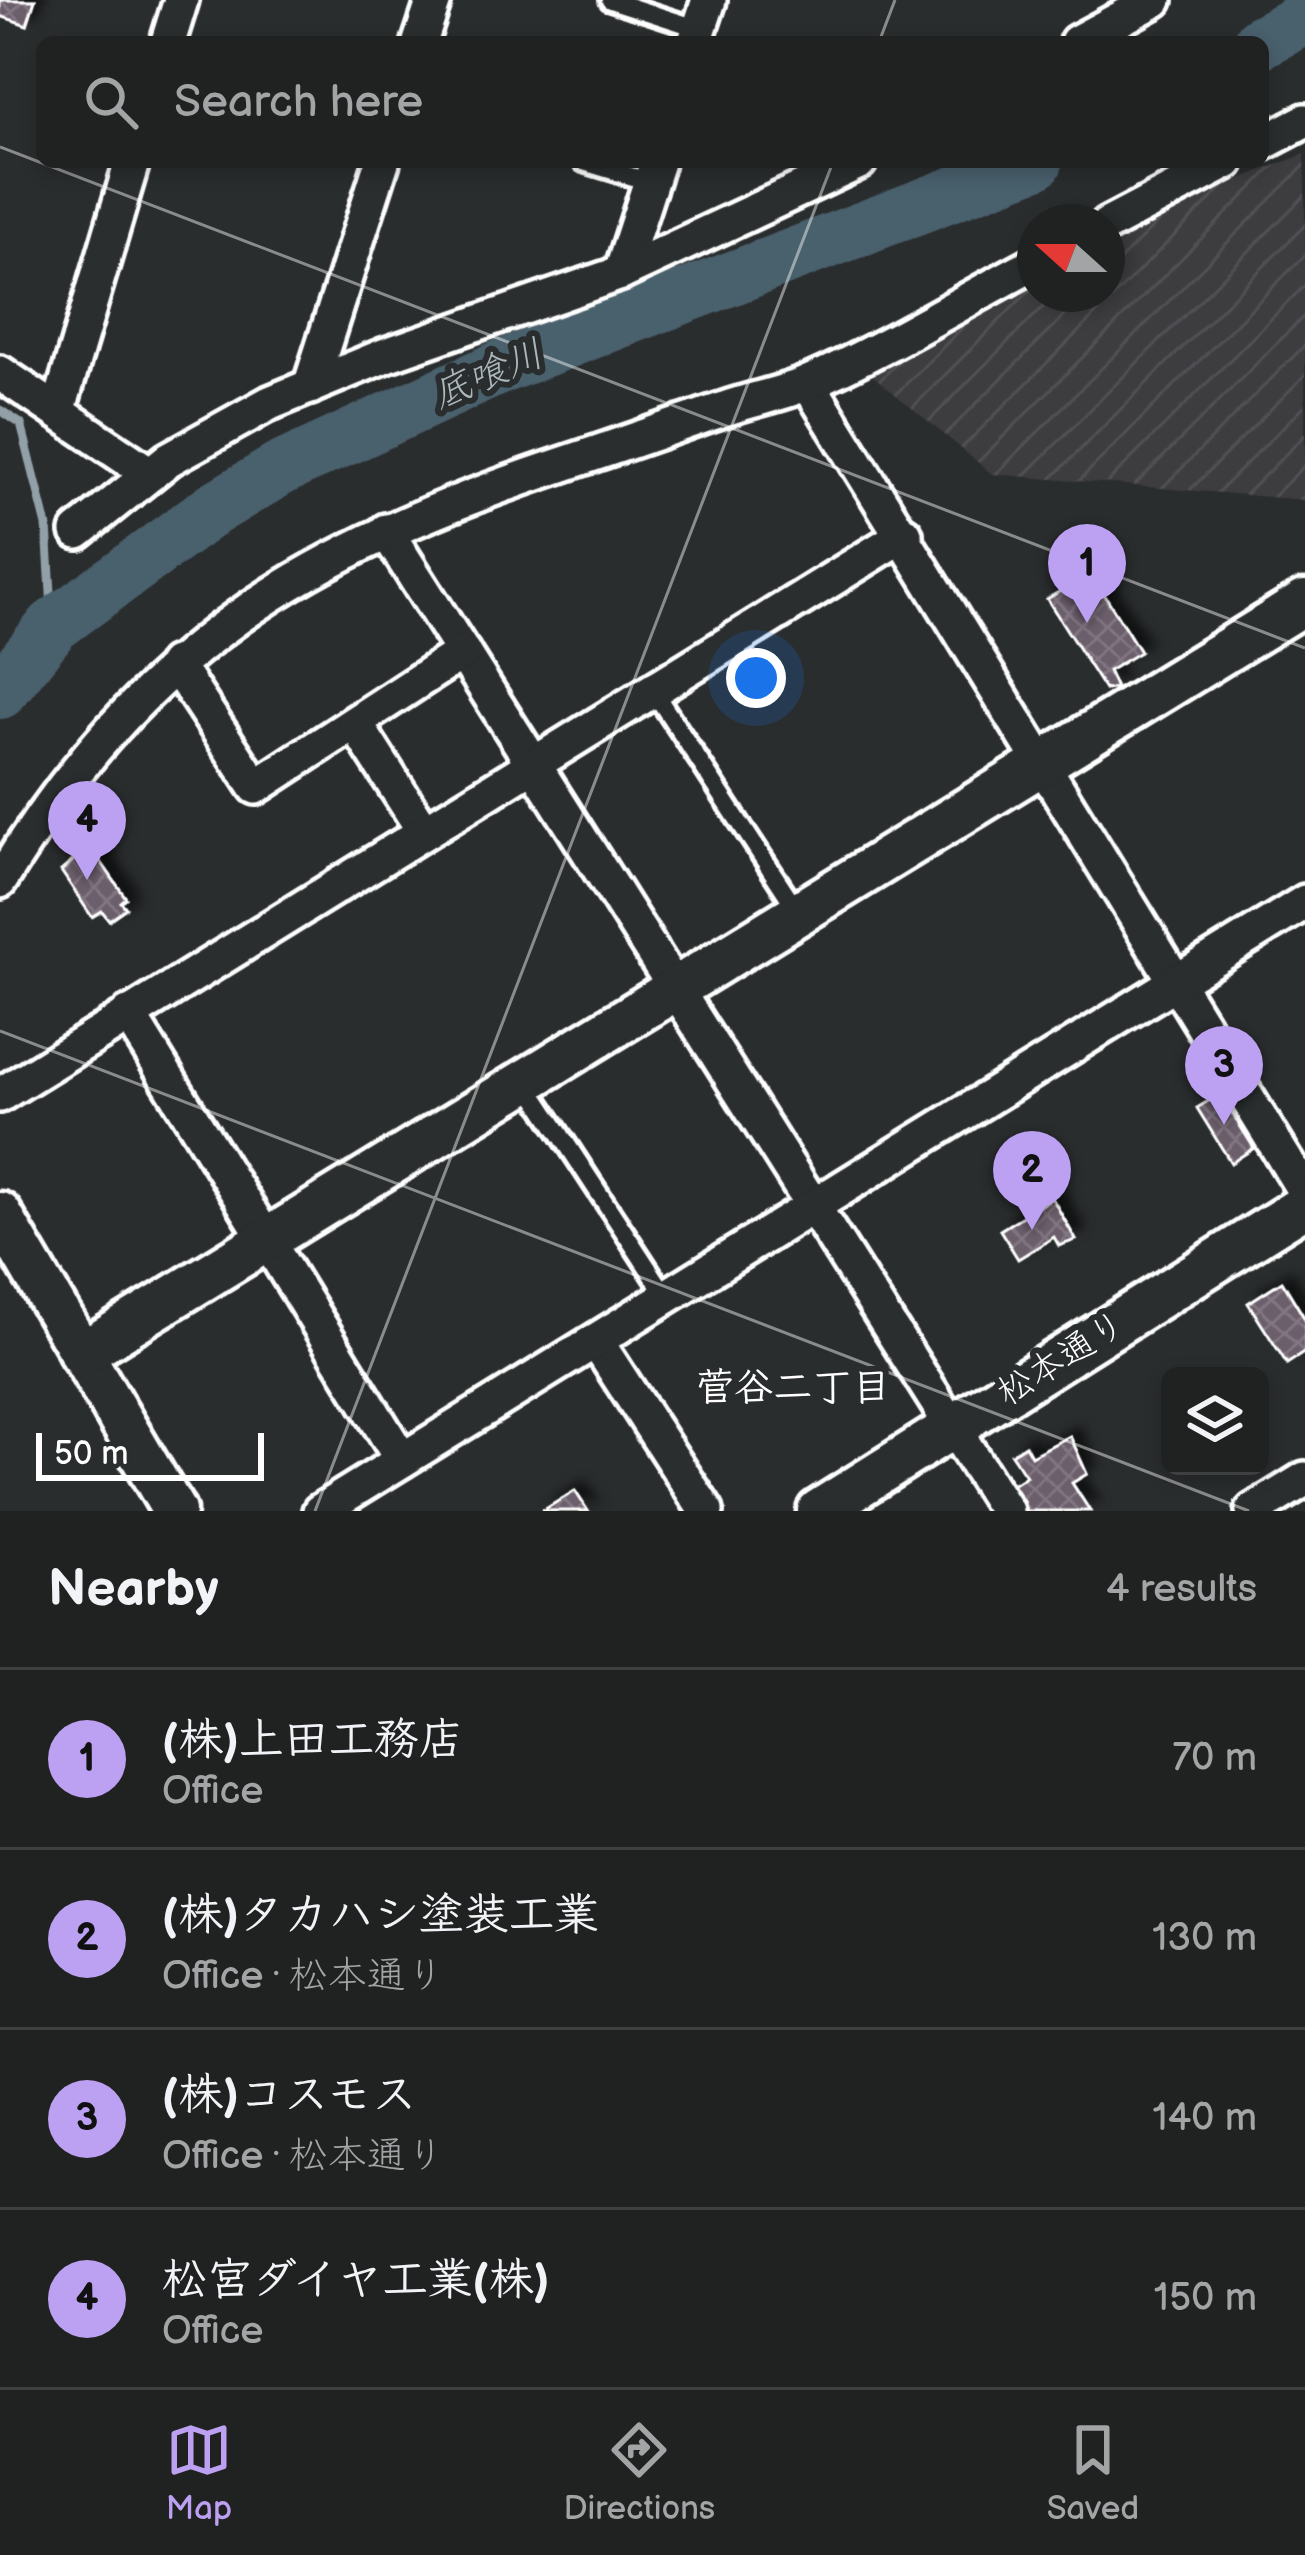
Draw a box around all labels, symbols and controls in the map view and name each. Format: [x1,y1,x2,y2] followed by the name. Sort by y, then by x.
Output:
[36,36,1269,168] search box
[78,69,144,135] icon: search
[174,75,423,130] text: Search here
[1017,204,1125,312] north arrow
[425,331,551,419] water label: 底喰川
[1048,524,1126,623] pin: 1
[726,648,786,708] your location
[48,781,126,880] pin: 4
[1185,1026,1263,1125] pin: 3
[993,1131,1071,1230] pin: 2
[990,1303,1134,1415] street label: 松本通り
[695,1365,891,1412] district label: 菅谷二丁目
[1161,1367,1269,1475] map controls
[1161,1367,1269,1475] button: layers
[36,1427,264,1480] scale bar
[54,1434,129,1474] text: 50 m
[48,1559,219,1620] text: Nearby
[1106,1566,1257,1613] text: 4 results
[162,1713,464,1768] text: (株)上田工務店
[79,1735,95,1782] text: 1
[1172,1735,1257,1782] text: 70 m
[162,1768,263,1815] text: Office
[162,1888,599,1943] text: (株)タカハシ塗装工業
[75,1915,99,1962] text: 2
[1152,1915,1257,1962] text: 130 m
[162,1953,445,2000] text: Office · 松本通り
[162,2068,417,2123] text: (株)コスモス
[76,2095,98,2142] text: 3
[1152,2095,1257,2142] text: 140 m
[162,2133,445,2180] text: Office · 松本通り
[162,2253,549,2308] text: 松宮ダイヤ工業(株)
[76,2275,98,2322] text: 4
[1154,2275,1257,2322] text: 150 m
[162,2308,263,2355] text: Office
[166,2417,232,2529] tab: Map
[563,2417,715,2529] tab: Directions
[1047,2417,1139,2529] tab: Saved

